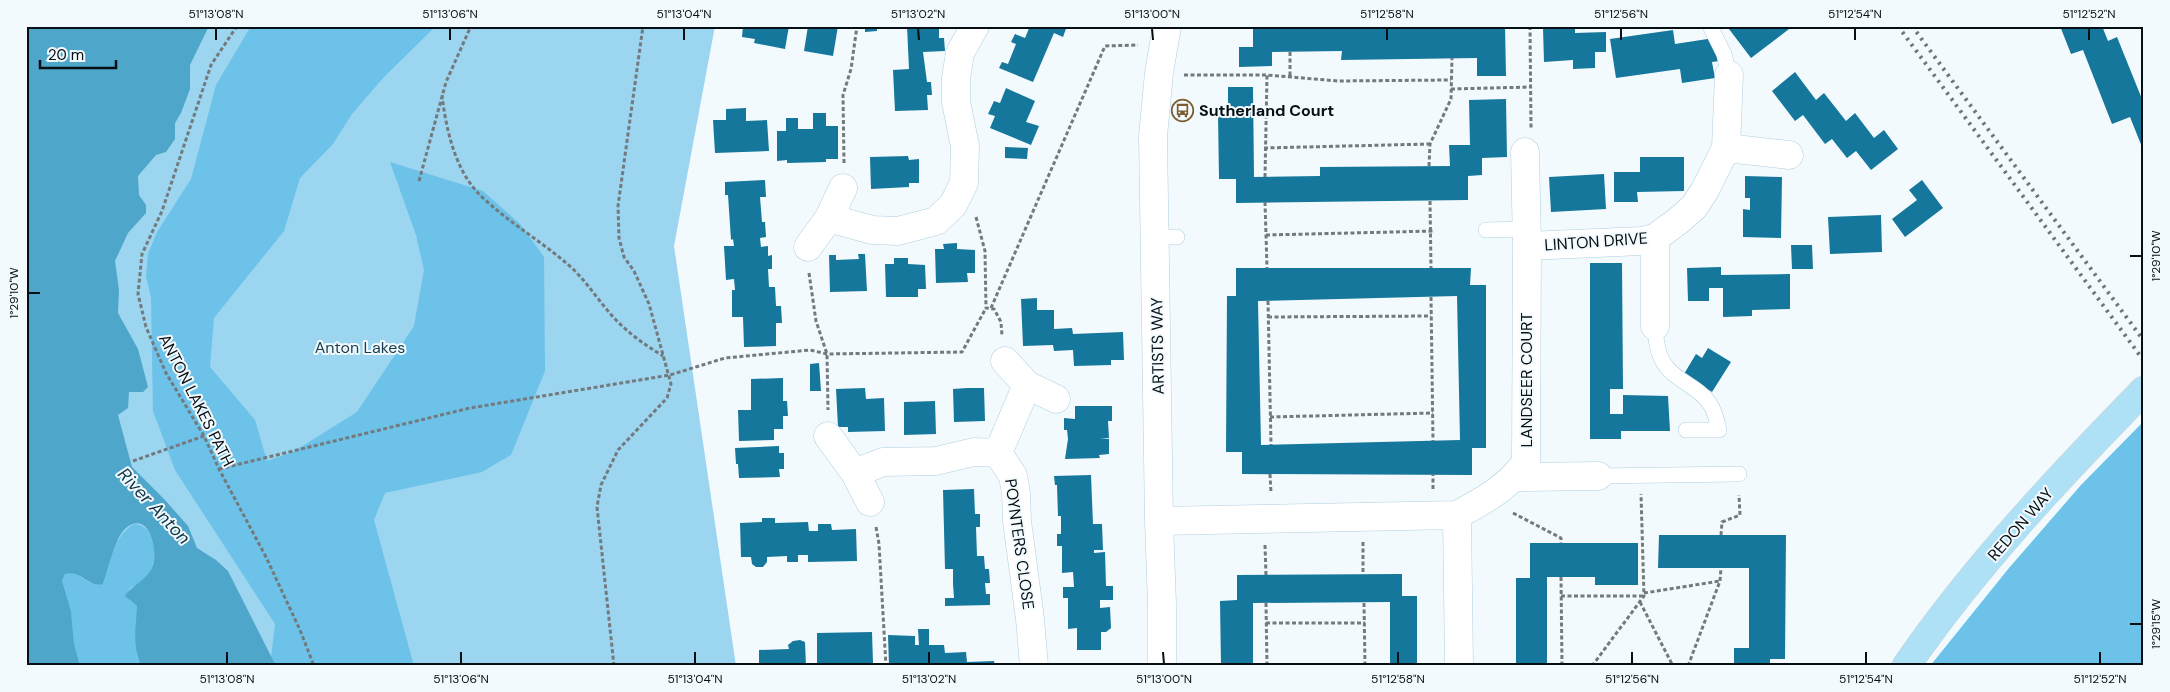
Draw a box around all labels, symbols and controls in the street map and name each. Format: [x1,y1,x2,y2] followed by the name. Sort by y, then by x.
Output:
[188,6,244,22] text: 51°13'08"N
[422,6,478,22] text: 51°13'06"N
[656,6,712,22] text: 51°13'04"N
[891,6,945,22] text: 51°13'02"N
[1124,6,1180,22] text: 51°13'00"N
[1360,6,1414,22] text: 51°12'58"N
[1594,6,1648,22] text: 51°12'56"N
[1828,6,1882,22] text: 51°12'54"N
[2062,6,2116,22] text: 51°12'52"N
[40,38,116,70] scale bar
[48,45,84,65] text: 20 m
[1171,98,1195,122] bus stop icon: Sutherland Court
[1199,100,1334,121] place label: Sutherland Court
[1544,227,1648,256] street label: LINTON DRIVE
[2148,230,2164,282] text: 1°29'10"W
[6,267,22,319] text: 1°29'10"W
[1146,297,1169,395] street label: ARTISTS WAY
[1516,312,1537,448] street label: LANDSEER COURT
[154,330,239,470] street label: ANTON LAKES PATH
[315,337,405,358] park label: Anton Lakes
[112,463,196,549] water label: River Anton
[1000,477,1039,611] street label: POYNTERS CLOSE
[1983,483,2058,565] street label: REDON WAY
[2148,599,2164,649] text: 1°29'15"W
[199,671,255,687] text: 51°13'08"N
[433,671,489,687] text: 51°13'06"N
[667,671,723,687] text: 51°13'04"N
[902,671,956,687] text: 51°13'02"N
[1136,671,1192,687] text: 51°13'00"N
[1371,671,1425,687] text: 51°12'58"N
[1605,671,1659,687] text: 51°12'56"N
[1839,671,1893,687] text: 51°12'54"N
[2073,671,2127,687] text: 51°12'52"N

